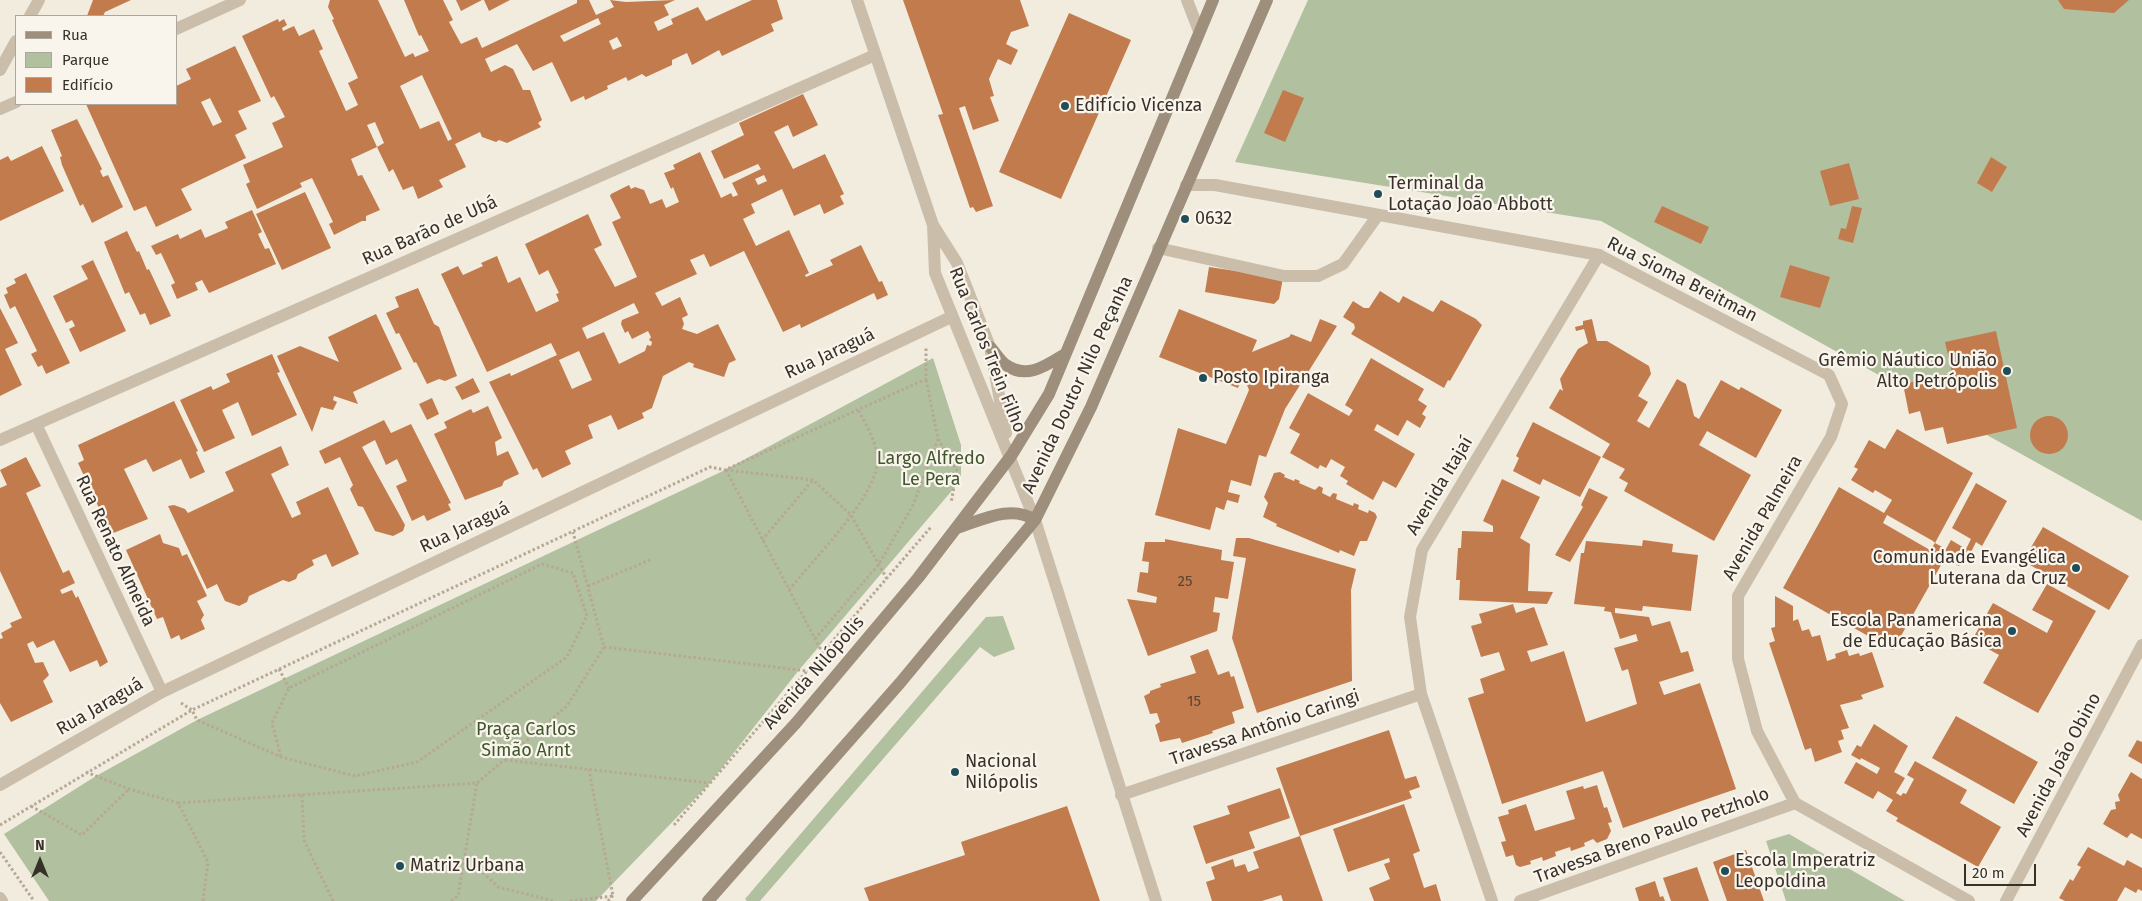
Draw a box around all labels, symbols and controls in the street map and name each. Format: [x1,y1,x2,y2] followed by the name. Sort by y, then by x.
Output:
[15,15,178,105] legend
[62,26,88,44] text: Rua
[62,51,109,69] text: Parque
[62,76,113,94] text: Edifício
[1075,95,1202,117] place label: Edifício Vicenza
[1059,100,1071,112] marker: Edifício Vicenza
[1388,173,1553,215] place label: Terminal da Lotação João Abbott
[1372,188,1384,200] marker: Terminal da Lotação João Abbott
[359,192,501,270] street label: Rua Barão de Ubá
[1195,208,1232,230] place label: 0632
[1179,213,1191,225] marker: 0632
[1603,233,1761,327] street label: Rua Sioma Breitman
[944,264,1030,436] street label: Rua Carlos Trein Filho
[1018,273,1138,497] street label: Avenida Doutor Nilo Peçanha
[782,324,878,384] street label: Rua Jaraguá
[1818,350,1997,392] place label: Grêmio Náutico União Alto Petrópolis
[2001,365,2013,377] marker: Grêmio Náutico União Alto Petrópolis
[1213,367,1330,389] place label: Posto Ipiranga
[1197,372,1209,384] marker: Posto Ipiranga
[1402,433,1478,539] street label: Avenida Itajaí
[877,448,985,490] park label: Largo Alfredo Le Pera
[1718,452,1808,584] street label: Avenida Palmeira
[70,472,160,630] street label: Rua Renato Almeida
[417,498,513,558] street label: Rua Jaraguá
[1873,547,2066,590] place label: Comunidade Evangélica Luterana da Cruz
[2070,562,2082,574] marker: Comunidade Evangélica Luterana da Cruz
[1178,573,1192,591] house number: 25
[1830,610,2002,652] place label: Escola Panamericana de Educação Básica
[759,612,869,734] street label: Avenida Nilópolis
[2006,625,2018,637] marker: Escola Panamericana de Educação Básica
[53,673,147,741] street label: Rua Jaraguá
[1167,685,1363,771] street label: Travessa Antônio Caringi
[2012,689,2106,841] street label: Avenida João Obino
[1187,693,1201,711] house number: 15
[476,719,576,762] park label: Praça Carlos Simão Arnt
[965,751,1038,794] place label: Nacional Nilópolis
[949,766,961,778] marker: Nacional Nilópolis
[1532,783,1772,889] street label: Travessa Breno Paulo Petzholo
[15,836,65,886] north arrow
[35,837,45,854] text: N
[1735,850,1875,892] place label: Escola Imperatriz Leopoldina
[1967,854,2040,886] scale bar
[410,855,524,877] place label: Matriz Urbana
[394,860,406,872] marker: Matriz Urbana
[1972,864,2005,882] text: 20 m
[1719,865,1731,877] marker: Escola Imperatriz Leopoldina

